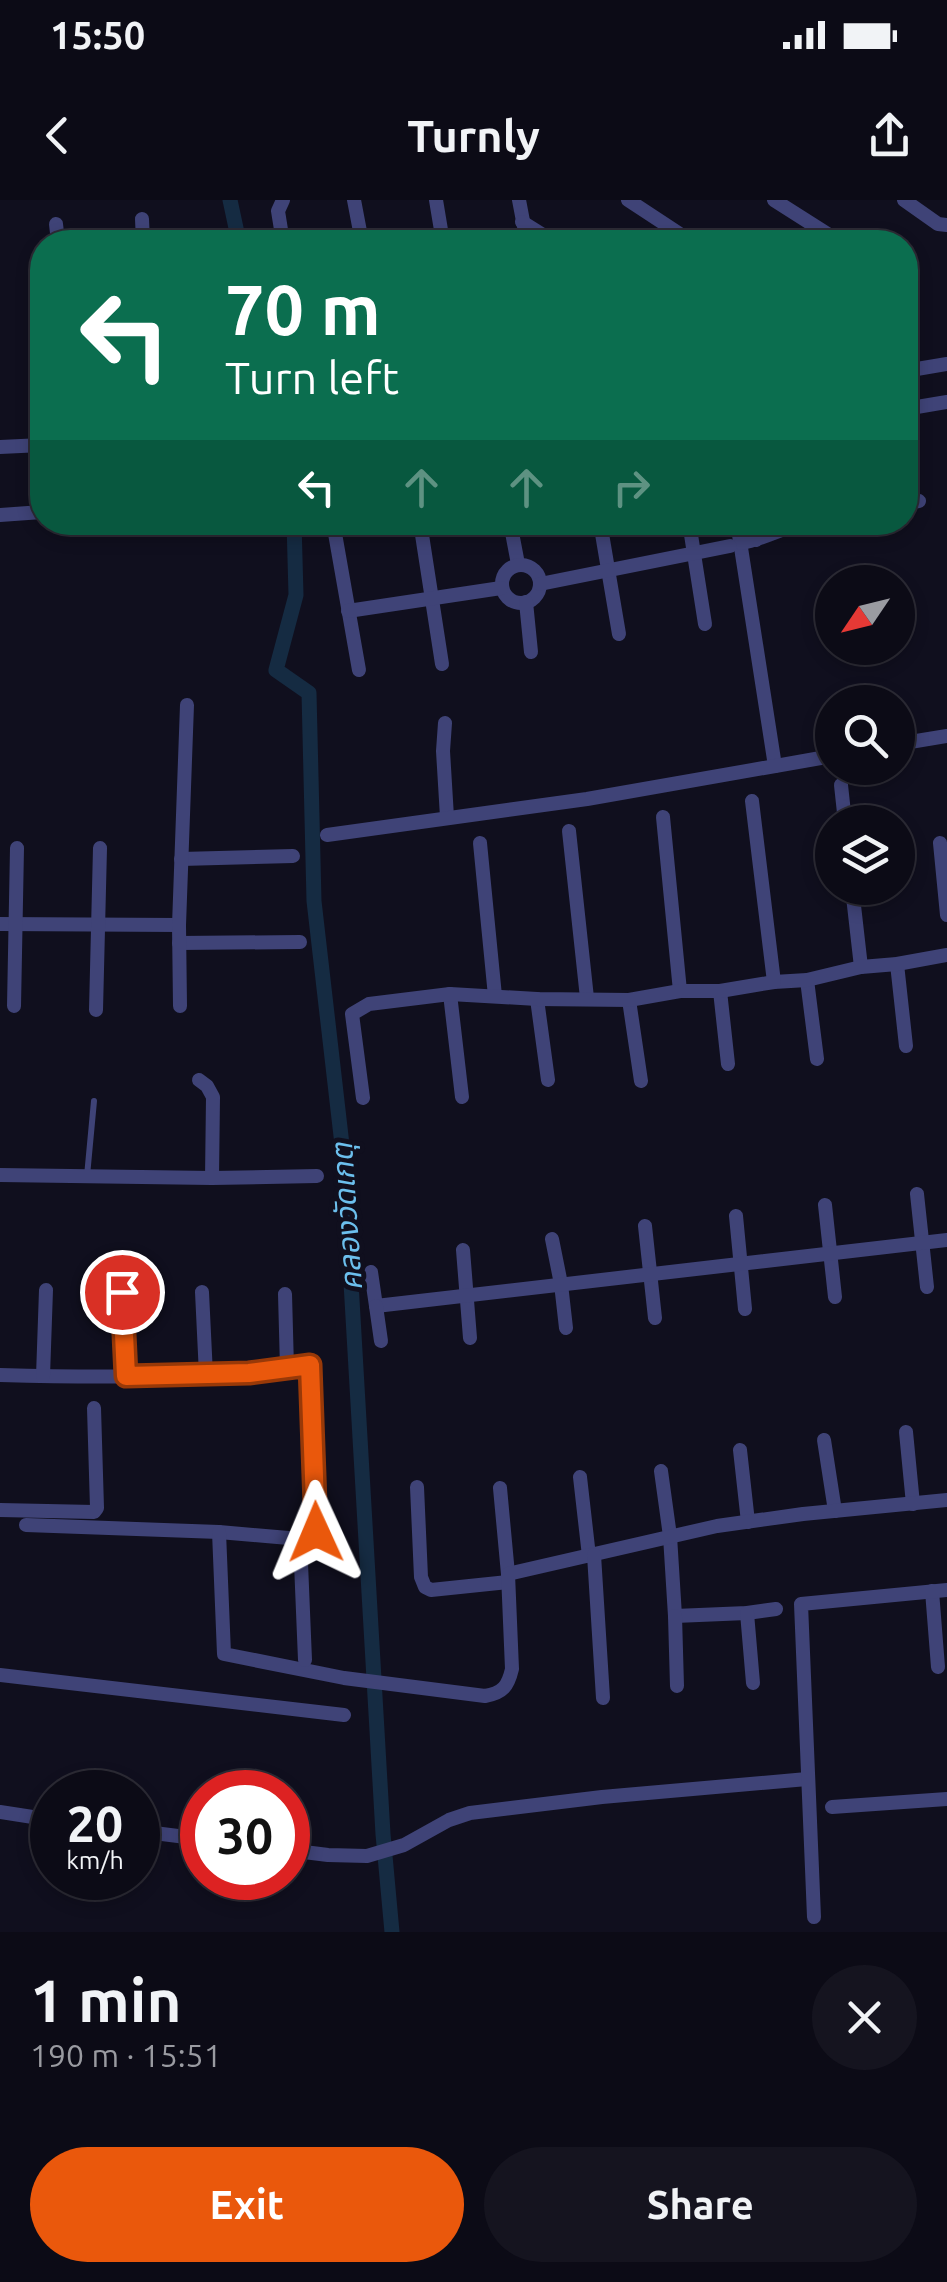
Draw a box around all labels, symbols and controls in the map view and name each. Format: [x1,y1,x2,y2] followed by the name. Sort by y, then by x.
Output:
[50,14,145,56] text: 15:50
[30,108,85,163] icon: back
[862,108,917,163] icon: share
[407,110,540,161] text: Turnly
[60,270,190,400] icon: left
[225,270,381,348] text: 70 m
[225,352,399,403] text: Turn left
[289,460,344,515] icon: left
[394,460,449,515] icon: ahead
[499,460,554,515] icon: ahead
[604,460,659,515] icon: right
[815,565,915,665] north arrow
[815,565,915,905] map controls
[815,685,915,785] button: search
[815,805,915,905] button: layers
[324,1140,370,1292] water label: คลองวัดเกตุ
[80,1250,165,1335] pin
[95,1265,150,1320] icon: arrive
[264,1480,368,1584] position arrow
[180,1770,310,1900] speed limit sign: 30
[67,1795,123,1851] text: 20
[66,1846,124,1874] text: km/h
[812,1965,917,2070] button: close
[30,1966,182,2033] text: 1 min
[30,2037,222,2073] text: 190 m · 15:51
[30,2147,464,2262] button: Exit
[484,2147,917,2262] button: Share

